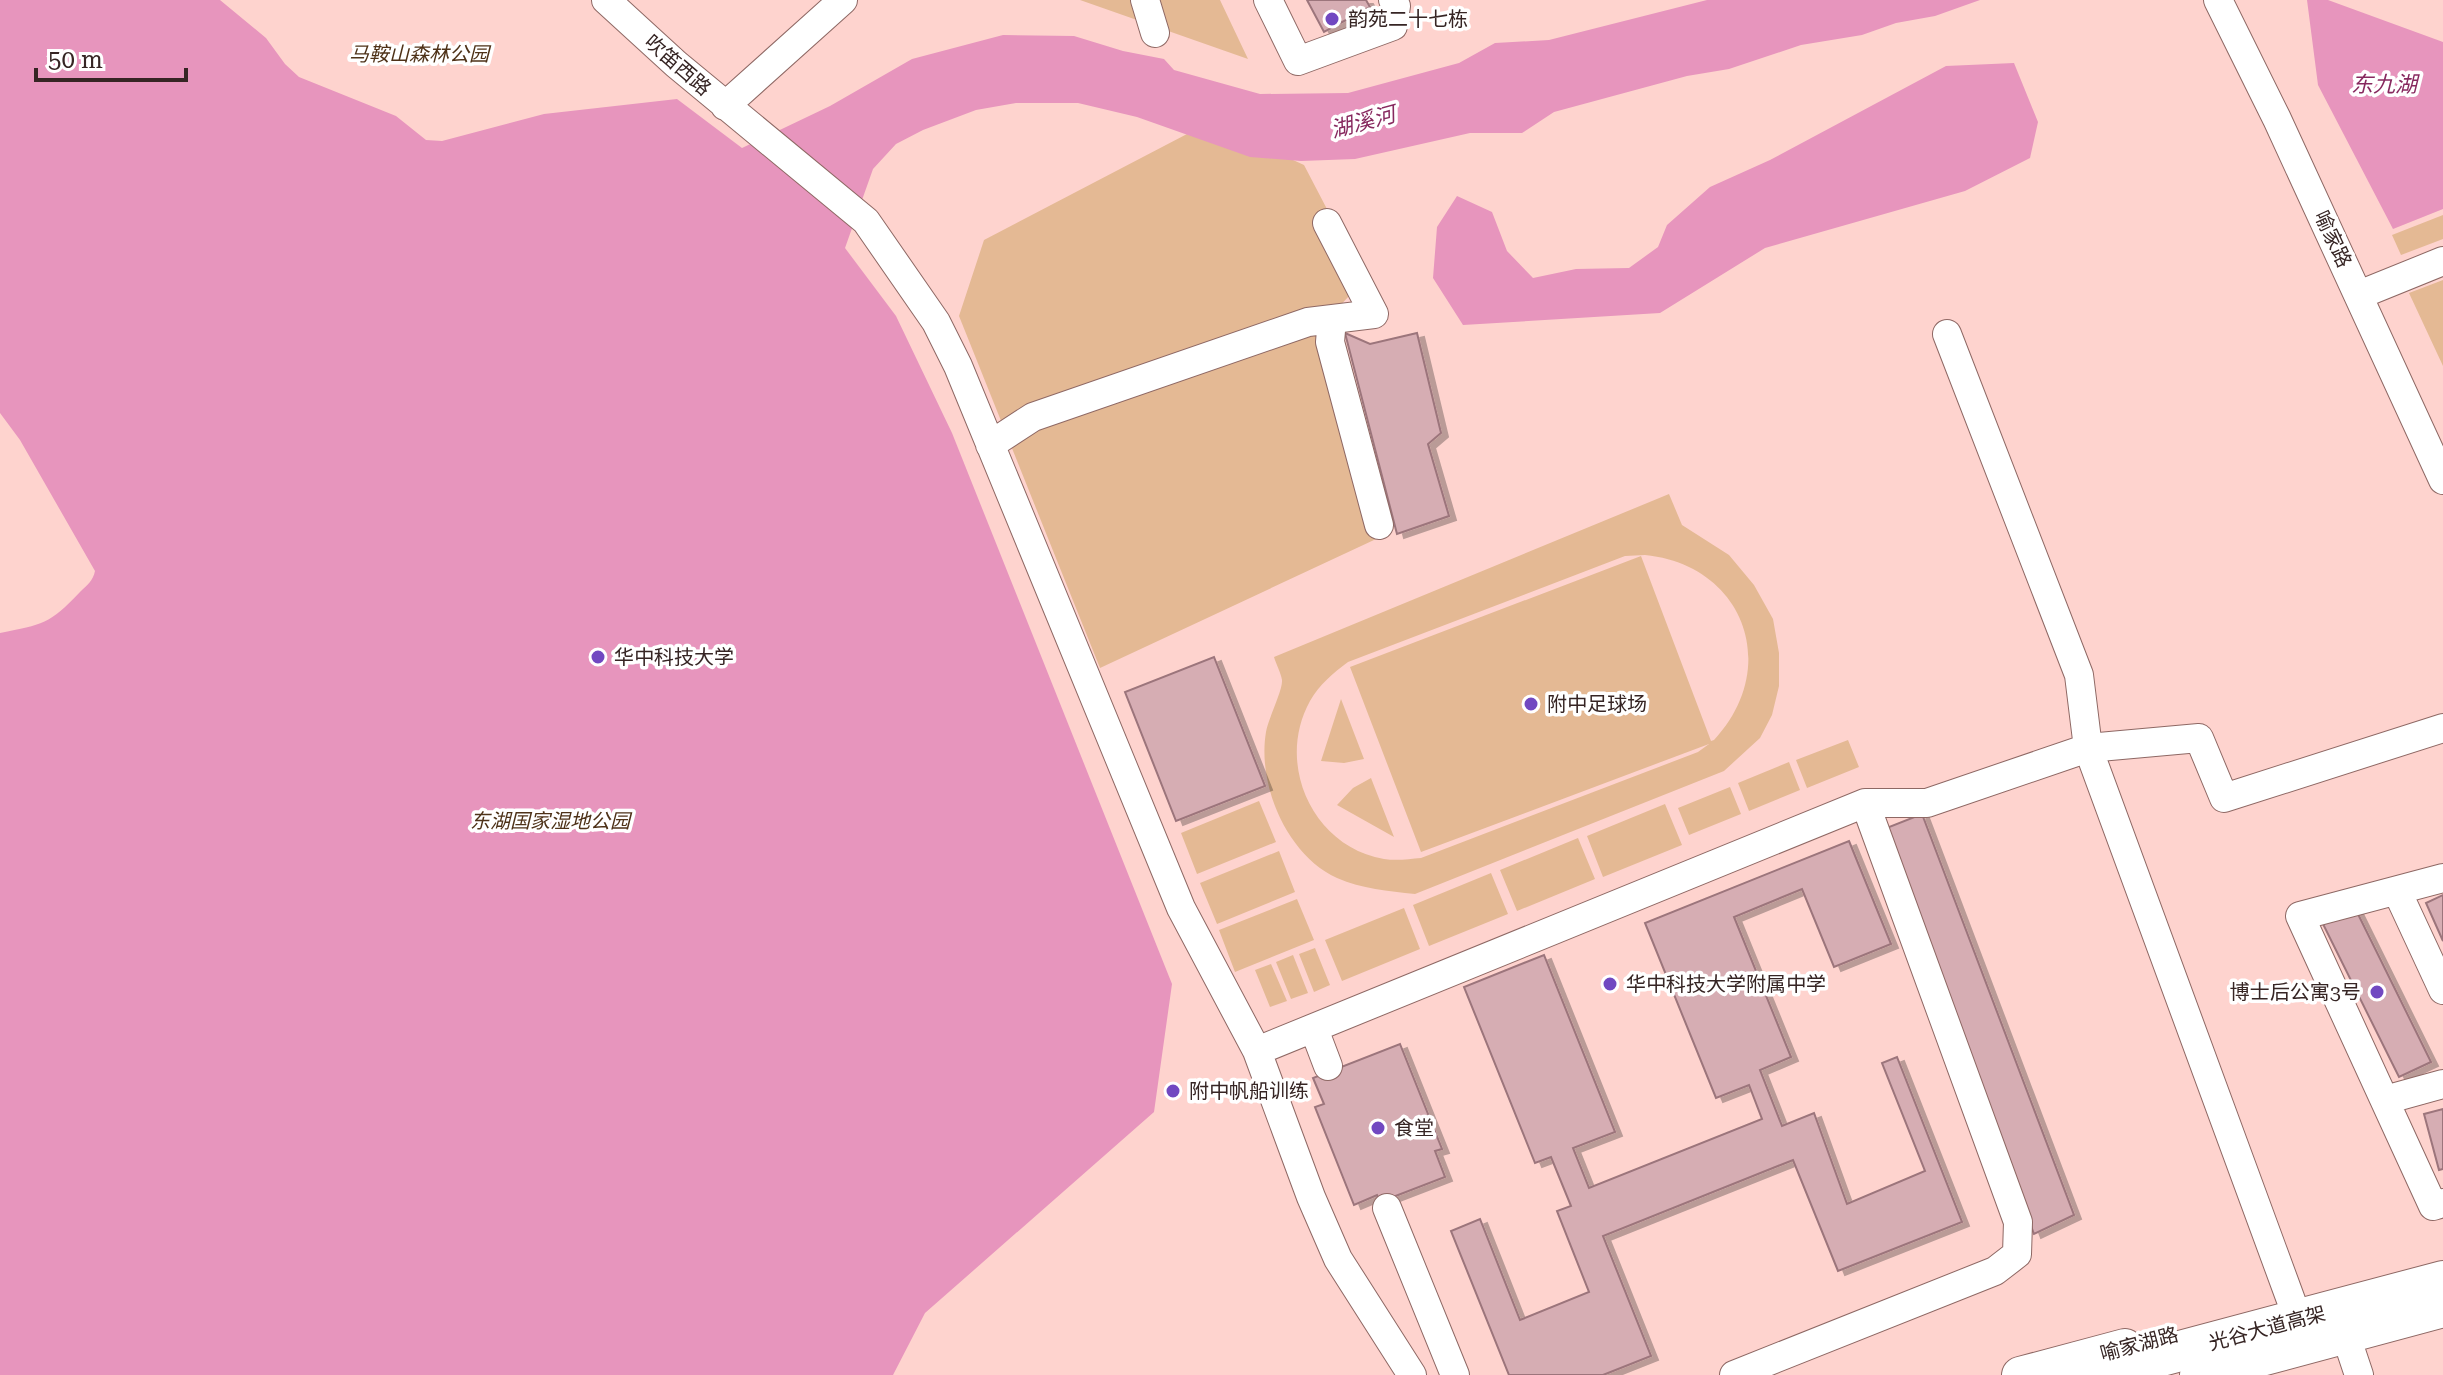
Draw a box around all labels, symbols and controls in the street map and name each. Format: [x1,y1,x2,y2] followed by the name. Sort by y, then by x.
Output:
[1348,7,1468,31] place label: 韵苑二十七栋
[1323,10,1341,28] marker: 韵苑二十七栋
[640,30,716,100] street label: 吹笛西路
[36,32,186,82] scale bar
[349,42,492,66] park label: 马鞍山森林公园
[48,46,103,74] text: 50 m
[2351,72,2420,97] water label: 东九湖
[1328,100,1402,143] water label: 湖溪河
[2309,207,2357,271] street label: 喻家路
[614,645,734,669] place label: 华中科技大学
[589,648,607,666] marker: 华中科技大学
[1547,692,1647,716] place label: 附中足球场
[1522,695,1540,713] marker: 附中足球场
[470,809,633,833] park label: 东湖国家湿地公园
[1626,972,1826,996] place label: 华中科技大学附属中学
[1601,975,1619,993] marker: 华中科技大学附属中学
[2230,980,2361,1004] place label: 博士后公寓3号
[2368,983,2386,1001] marker: 博士后公寓3号
[1189,1079,1309,1103] place label: 附中帆船训练
[1164,1082,1182,1100] marker: 附中帆船训练
[1394,1116,1434,1140] place label: 食堂
[1369,1119,1387,1137] marker: 食堂
[2206,1301,2328,1355] street label: 光谷大道高架
[2097,1322,2181,1366] street label: 喻家湖路

